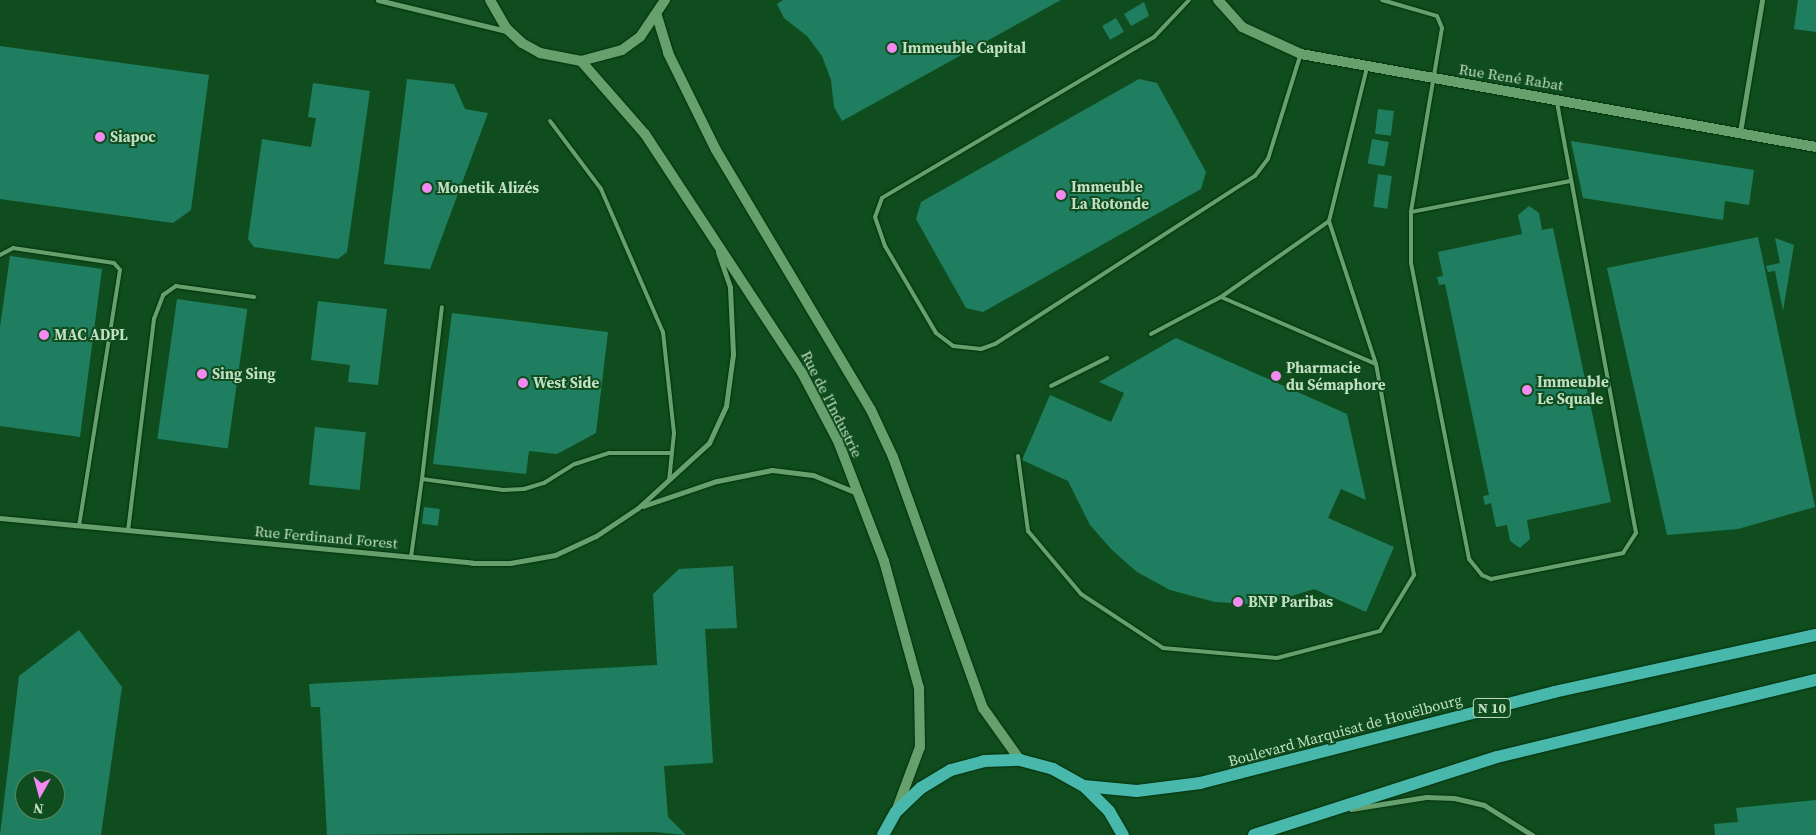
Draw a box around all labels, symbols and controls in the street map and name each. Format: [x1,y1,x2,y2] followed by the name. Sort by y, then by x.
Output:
[902,39,1026,57] place label: Immeuble Capital
[886,42,898,54] marker: Immeuble Capital
[1458,60,1564,94] street label: Rue René Rabat
[110,128,156,146] place label: Siapoc
[94,131,106,143] marker: Siapoc
[1071,177,1149,212] place label: Immeuble La Rotonde
[437,179,539,197] place label: Monetik Alizés
[421,182,433,194] marker: Monetik Alizés
[1055,189,1067,201] marker: Immeuble La Rotonde
[54,326,128,344] place label: MAC ADPL
[38,329,50,341] marker: MAC ADPL
[797,348,867,460] street label: Rue de l'Industrie
[1286,358,1386,393] place label: Pharmacie du Sémaphore
[212,365,276,383] place label: Sing Sing
[196,368,208,380] marker: Sing Sing
[1270,370,1282,382] marker: Pharmacie du Sémaphore
[1537,372,1609,407] place label: Immeuble Le Squale
[533,374,599,392] place label: West Side
[517,377,529,389] marker: West Side
[1521,384,1533,396] marker: Immeuble Le Squale
[254,522,398,552] street label: Rue Ferdinand Forest
[1248,593,1333,611] place label: BNP Paribas
[1232,596,1244,608] marker: BNP Paribas
[1226,690,1464,770] street label: Boulevard Marquisat de Houëlbourg
[1472,696,1512,720] road number: N 10
[15,770,65,820] north arrow
[32,798,45,819] text: N

